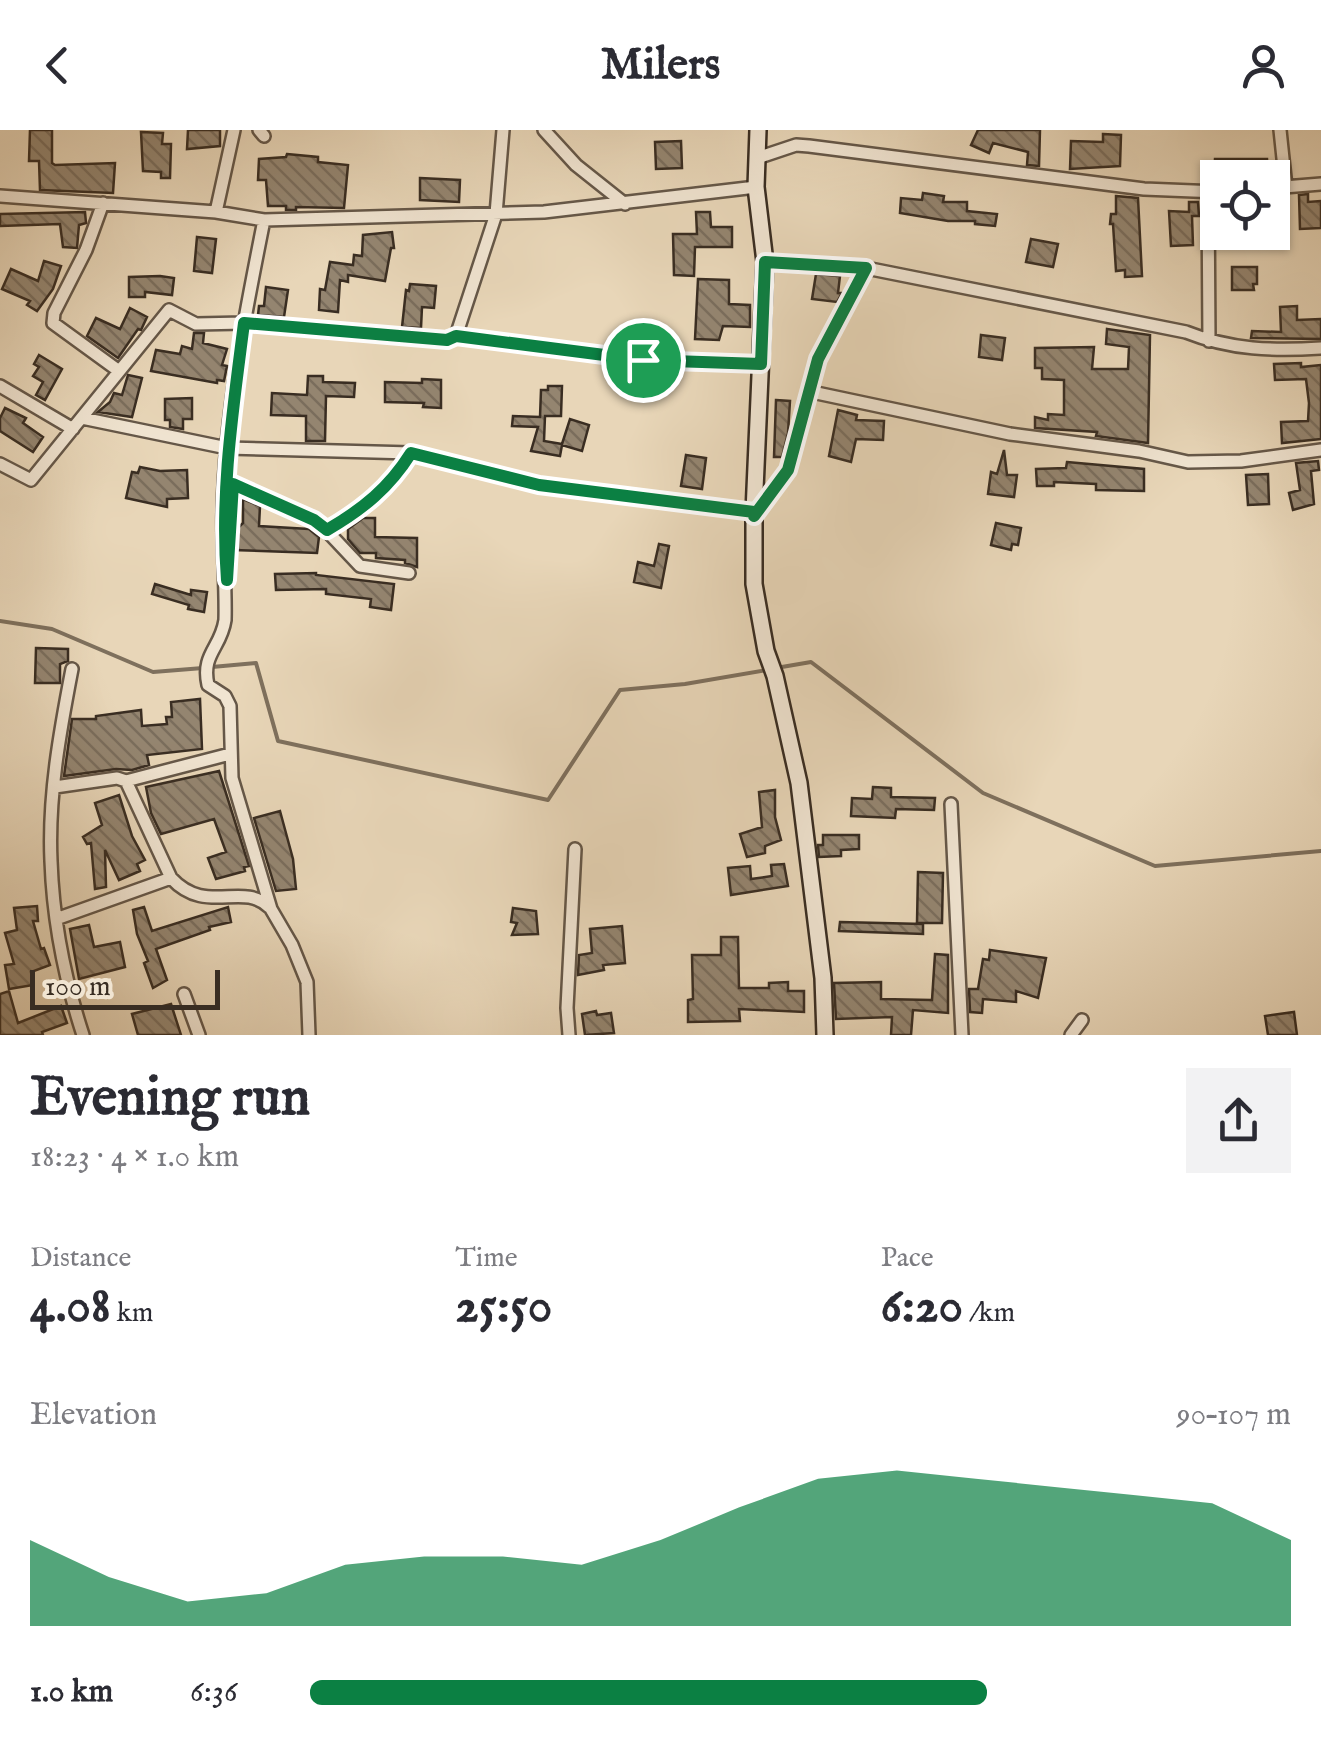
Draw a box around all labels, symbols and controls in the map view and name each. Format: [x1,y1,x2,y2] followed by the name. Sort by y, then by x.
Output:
[601,37,720,94] text: Milers
[30,38,85,93] icon: back
[1236,38,1291,93] icon: person
[1200,160,1290,250] map controls
[1200,160,1290,250] button: locate
[601,318,686,403] pin
[616,333,671,388] icon: arrive
[30,965,220,1010] scale bar
[45,970,111,1005] text: 100 m
[30,1064,310,1134] text: Evening run
[1186,1068,1291,1173] button: share
[30,1137,239,1178] text: 18:23 · 4 × 1.0 km
[30,1241,131,1276] text: Distance
[455,1241,518,1276] text: Time
[881,1241,934,1276] text: Pace
[30,1276,111,1339] text: 4.08
[455,1276,552,1339] text: 25:50
[881,1276,963,1339] text: 6:20
[111,1296,153,1331] text: km
[963,1296,1015,1331] text: /km
[30,1395,157,1436] text: Elevation
[1176,1395,1291,1436] text: 90–107 m
[30,1672,113,1713] text: 1.0 km
[190,1672,237,1713] text: 6:36

